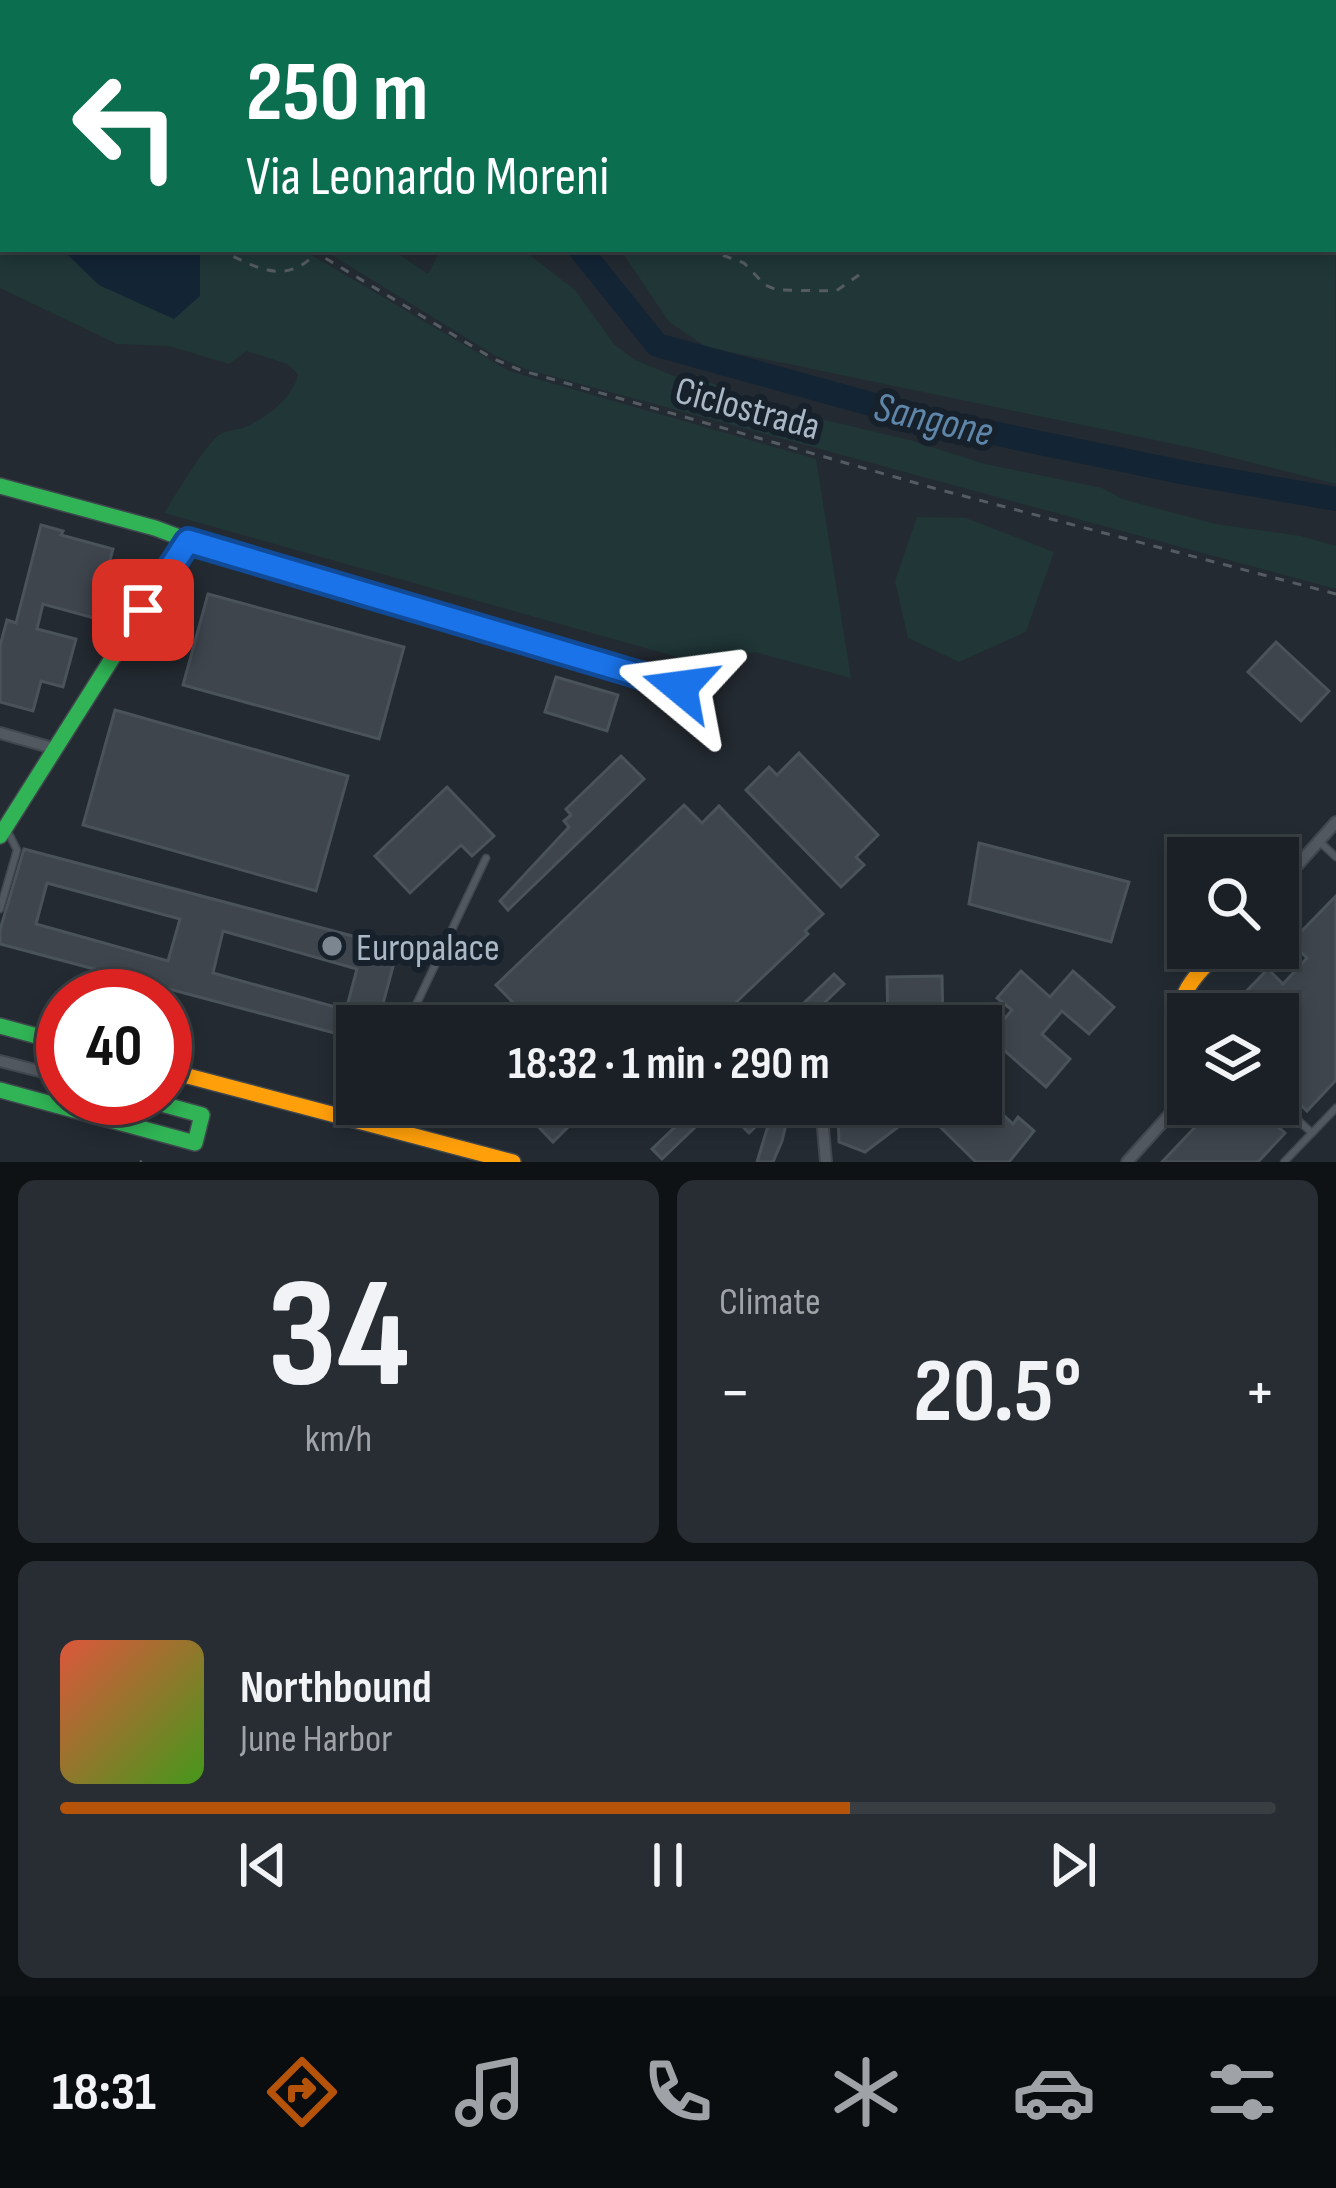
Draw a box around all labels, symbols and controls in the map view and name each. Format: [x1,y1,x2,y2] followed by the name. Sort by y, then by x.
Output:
[246,43,428,144] text: 250 m
[48,48,204,204] icon: left
[246,145,609,210] text: Via Leonardo Moreni
[670,368,825,451] street label: Ciclostrada
[869,382,998,459] water label: Sangone
[92,559,194,661] pin
[110,577,176,643] icon: arrive
[617,624,743,750] position arrow
[1167,837,1299,1125] map controls
[1167,837,1299,969] button: search
[356,925,500,972] place label: Europalace
[319,933,345,959] marker: Europalace
[36,969,192,1125] speed limit sign: 40
[1167,993,1299,1125] button: layers
[508,1037,830,1092] text: 18:32 · 1 min · 290 m
[267,1244,410,1431] text: 34
[719,1279,821,1326] text: Climate
[913,1339,1082,1447] text: 20.5°
[719,1354,751,1433] text: −
[1244,1354,1276,1433] text: +
[305,1416,372,1463] text: km/h
[240,1661,432,1716] text: Northbound
[240,1716,392,1763] text: June Harbor
[230,1832,296,1898] icon: previous
[635,1832,701,1898] icon: pause
[1040,1832,1106,1898] icon: next
[260,2050,344,2134] icon: directions
[448,2050,532,2134] icon: music
[636,2050,720,2134] icon: phone
[824,2050,908,2134] icon: climate
[1012,2050,1096,2134] icon: car
[1200,2050,1284,2134] icon: filters
[52,2060,156,2125] text: 18:31

